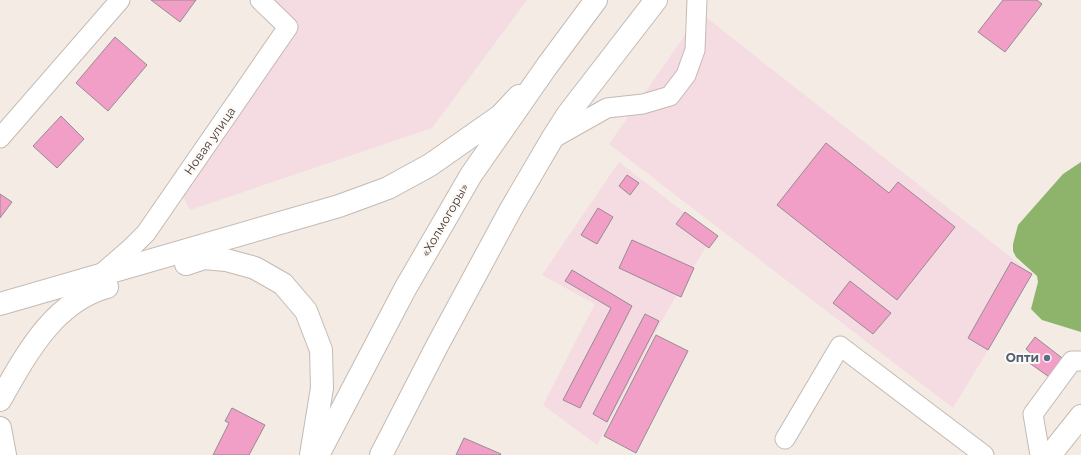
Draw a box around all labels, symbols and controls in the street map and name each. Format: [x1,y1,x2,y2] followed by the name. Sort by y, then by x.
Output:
[181,104,239,178] street label: Новая улица
[418,180,472,259] street label: «Холмогоры»
[1006,350,1039,365] place label: Опти
[1042,353,1052,363] marker: Опти

